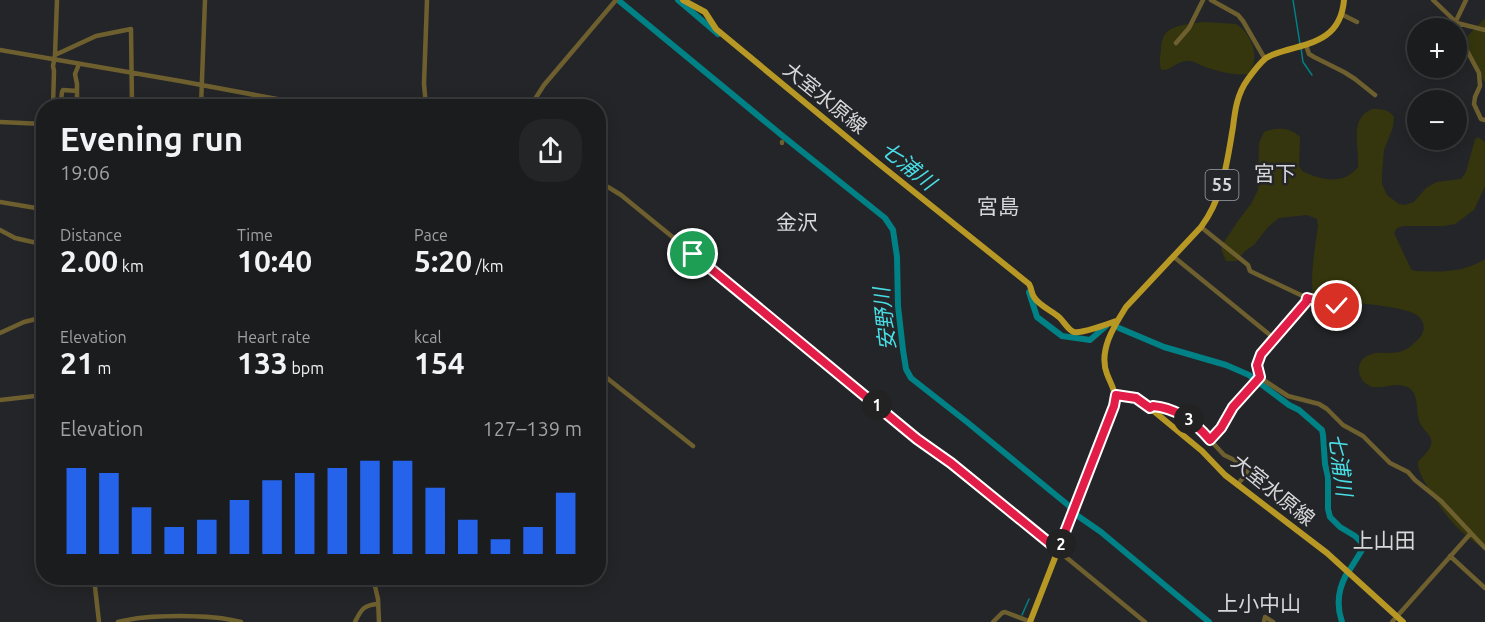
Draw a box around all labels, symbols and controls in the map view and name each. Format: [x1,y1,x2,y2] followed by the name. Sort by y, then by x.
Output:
[1407,18,1467,150] map controls
[1407,18,1467,78] button: +
[779,57,871,138] street label: 大室水原線
[1407,90,1467,150] button: −
[519,119,582,182] button: share
[60,120,243,157] text: Evening run
[877,136,942,196] water label: 七浦川
[60,161,110,184] text: 19:06
[1254,161,1296,185] district label: 宮下
[1206,170,1238,200] road number: 55
[977,194,1019,218] district label: 宮島
[776,210,818,234] district label: 金沢
[60,226,122,244] text: Distance
[237,226,273,244] text: Time
[414,226,448,244] text: Pace
[667,228,718,279] pin
[676,237,709,270] icon: arrive
[60,244,118,278] text: 2.00
[237,244,312,278] text: 10:40
[414,244,472,278] text: 5:20
[118,257,144,275] text: km
[472,257,504,275] text: /km
[1311,280,1362,331] pin
[869,285,899,352] water label: 安野川
[1320,289,1353,322] icon: check
[60,328,127,346] text: Elevation
[237,328,311,346] text: Heart rate
[414,328,442,346] text: kcal
[60,346,94,380] text: 21
[237,346,288,380] text: 133
[414,346,465,380] text: 154
[94,359,111,377] text: m
[288,359,324,377] text: bpm
[862,390,892,420] pin: 1
[872,396,882,414] text: 1
[1174,404,1204,434] pin: 3
[1184,410,1194,428] text: 3
[60,417,143,440] text: Elevation
[483,417,582,440] text: 127–139 m
[1325,432,1358,500] water label: 七浦川
[1227,449,1319,530] street label: 大室水原線
[1353,528,1416,552] district label: 上山田
[1046,529,1076,559] pin: 2
[1056,535,1066,553] text: 2
[1217,591,1301,615] district label: 上小中山

